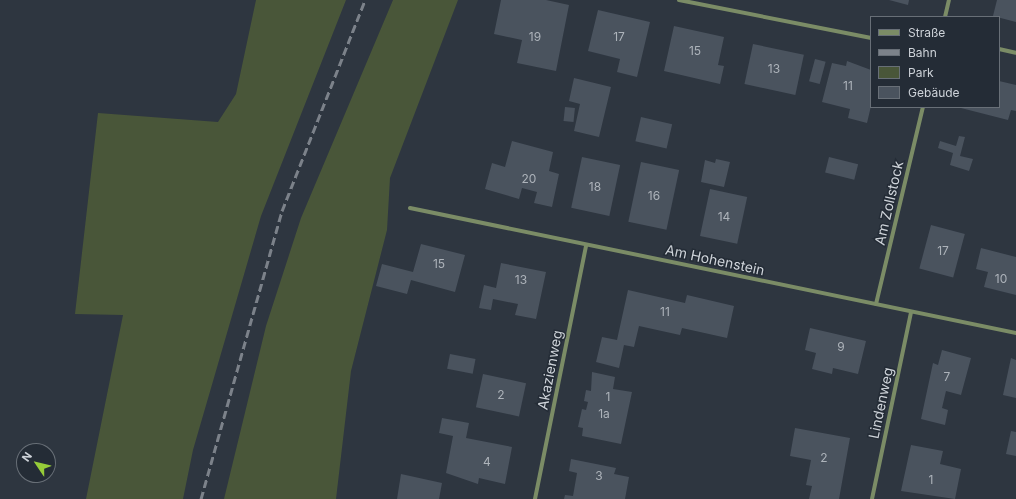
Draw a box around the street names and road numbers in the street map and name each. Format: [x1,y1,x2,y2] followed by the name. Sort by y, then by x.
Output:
[871,159,907,247] street label: Am Zollstock
[664,241,766,279] street label: Am Hohenstein
[534,329,566,411] street label: Akazienweg
[865,366,897,440] street label: Lindenweg

